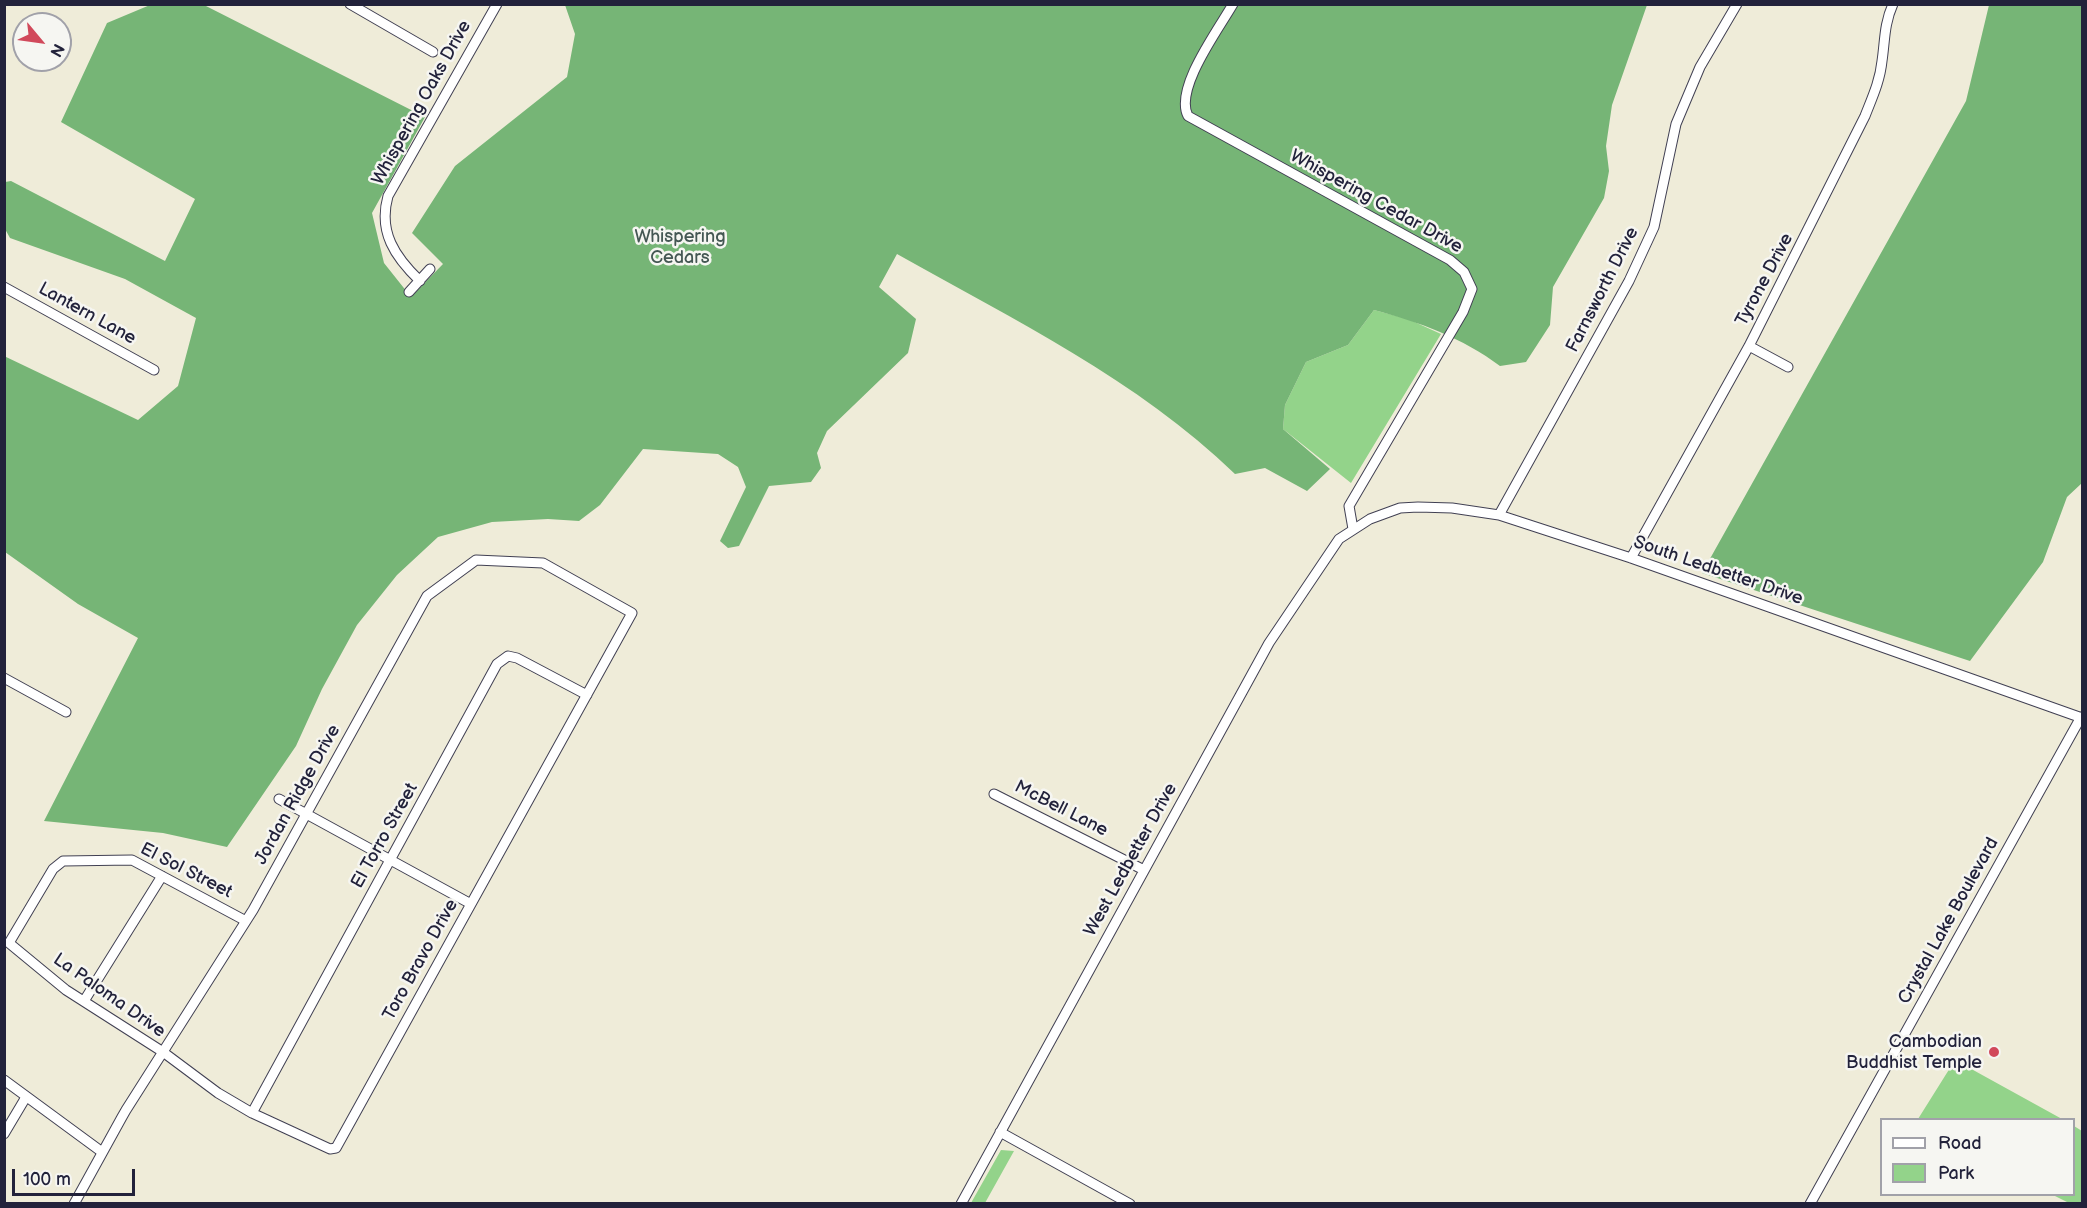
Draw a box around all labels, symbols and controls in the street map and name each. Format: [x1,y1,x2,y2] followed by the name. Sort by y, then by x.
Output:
[12,12,72,72] north arrow
[368,17,476,189] street label: Whispering Oaks Drive
[45,40,68,60] text: N
[1286,146,1466,258] street label: Whispering Cedar Drive
[1562,224,1644,356] street label: Farnsworth Drive
[634,226,726,268] park label: Whispering Cedars
[1732,230,1798,330] street label: Tyrone Drive
[34,278,140,350] street label: Lantern Lane
[1630,532,1806,610] street label: South Ledbetter Drive
[251,721,345,869] street label: Jordan Ridge Drive
[1011,776,1111,842] street label: McBell Lane
[347,780,423,892] street label: El Torro Street
[1080,780,1182,940] street label: West Ledbetter Drive
[1894,834,2004,1008] street label: Crystal Lake Boulevard
[136,839,236,903] street label: El Sol Street
[379,896,463,1024] street label: Toro Bravo Drive
[49,949,169,1043] street label: La Paloma Drive
[1846,1031,1982,1074] place label: Cambodian Buddhist Temple
[1987,1045,2001,1059] marker: Cambodian Buddhist Temple
[1880,1118,2075,1196] legend
[1938,1133,1982,1154] text: Road
[15,1157,138,1195] scale bar
[1938,1163,1974,1184] text: Park
[23,1169,71,1190] text: 100 m

